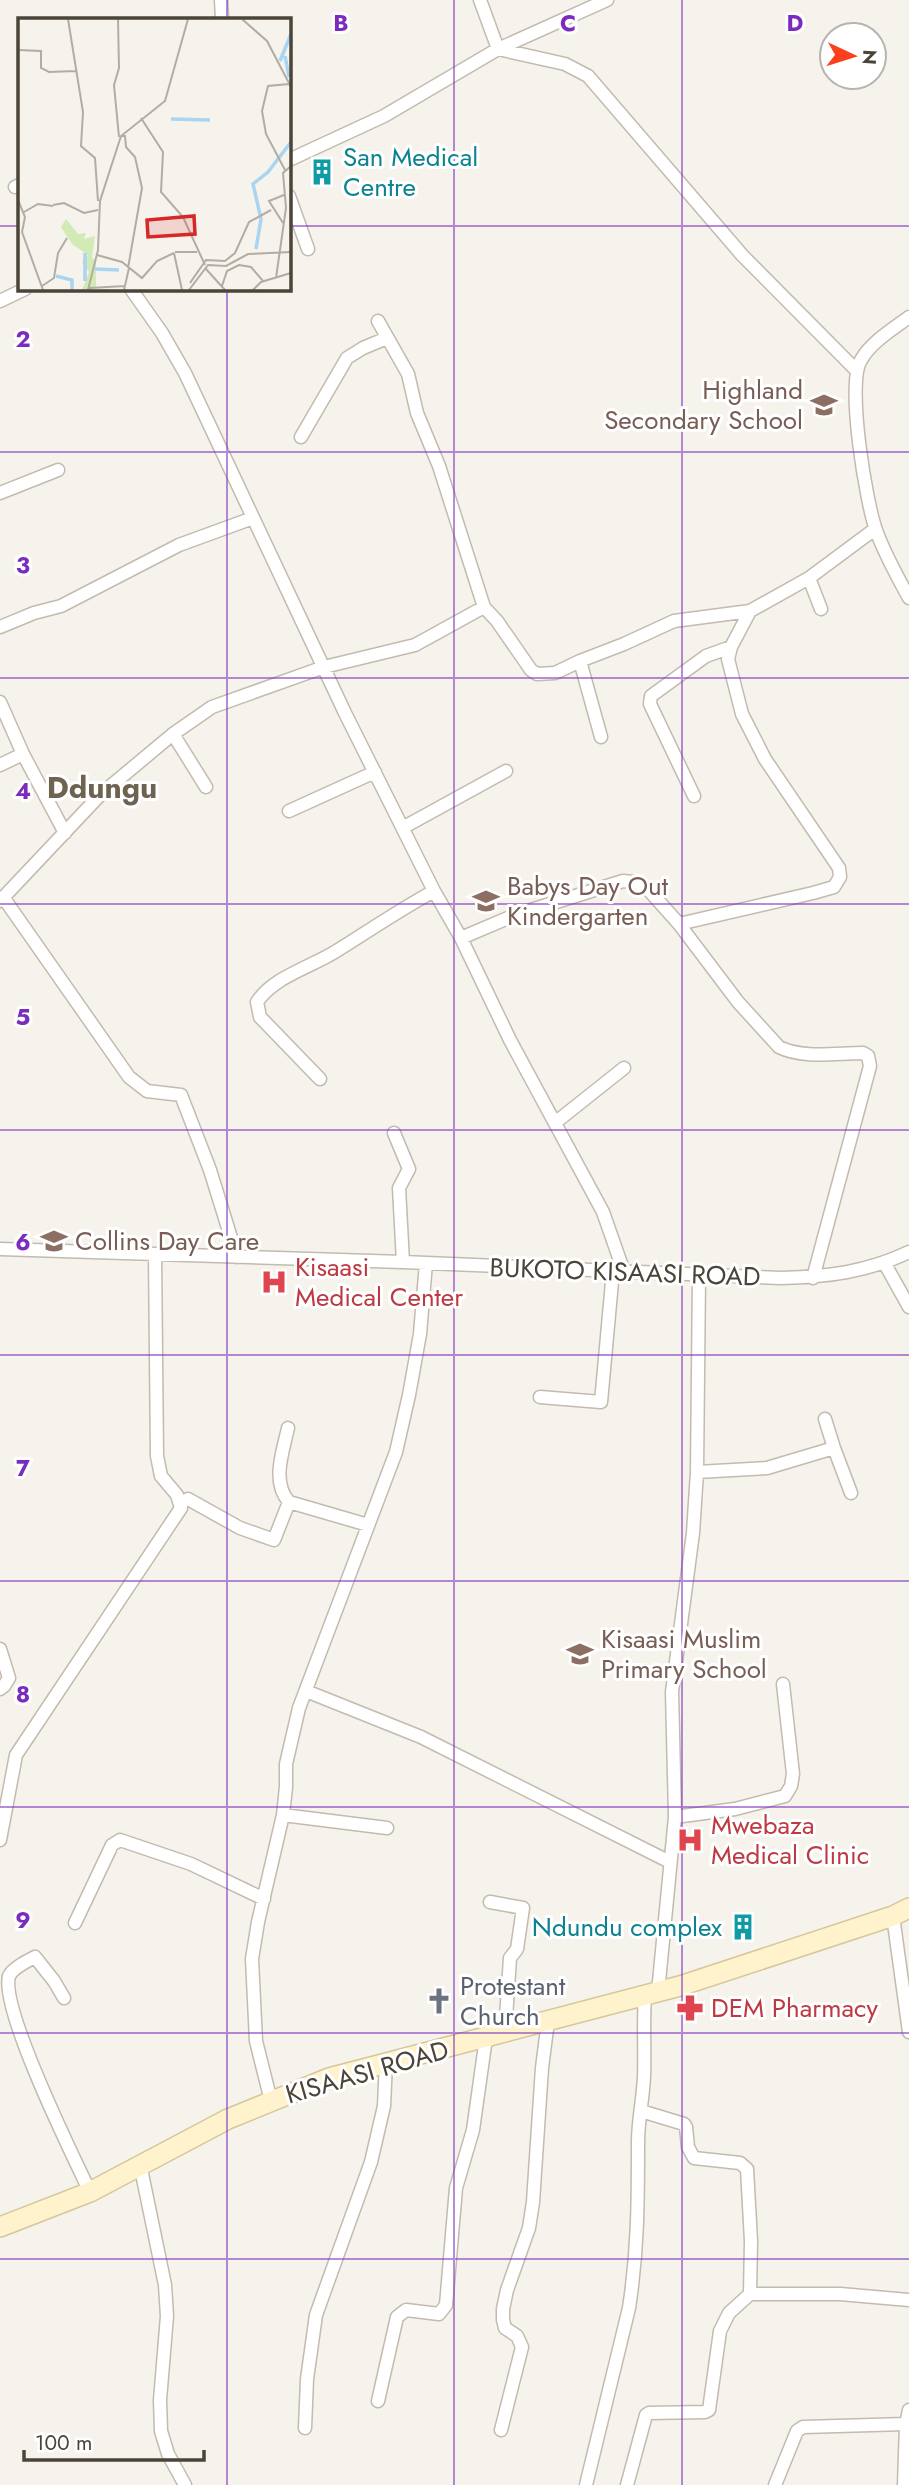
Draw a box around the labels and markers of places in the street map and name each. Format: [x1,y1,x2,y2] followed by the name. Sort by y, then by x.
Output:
[343,138,478,206] place label: San Medical Centre
[307,157,337,187] building icon: San Medical Centre
[604,371,803,439] place label: Highland Secondary School
[809,390,839,420] school or university icon: Highland Secondary School
[507,867,669,935] place label: Babys Day Out Kindergarten
[471,886,501,916] school or university icon: Babys Day Out Kindergarten
[75,1222,259,1260] place label: Collins Day Care
[39,1226,69,1256] school or university icon: Collins Day Care
[295,1248,463,1316] place label: Kisaasi Medical Center
[259,1267,289,1297] hospital icon: Kisaasi Medical Center
[601,1620,767,1688] place label: Kisaasi Muslim Primary School
[565,1639,595,1669] school or university icon: Kisaasi Muslim Primary School
[711,1806,869,1874] place label: Mwebaza Medical Clinic
[675,1825,705,1855] hospital icon: Mwebaza Medical Clinic
[532,1908,722,1946] place label: Ndundu complex
[728,1912,758,1942] building icon: Ndundu complex
[460,1967,566,2035] place label: Protestant Church
[424,1986,454,2016] church icon: Protestant Church
[711,1989,878,2027] place label: DEM Pharmacy
[675,1993,705,2023] pharmacy icon: DEM Pharmacy

